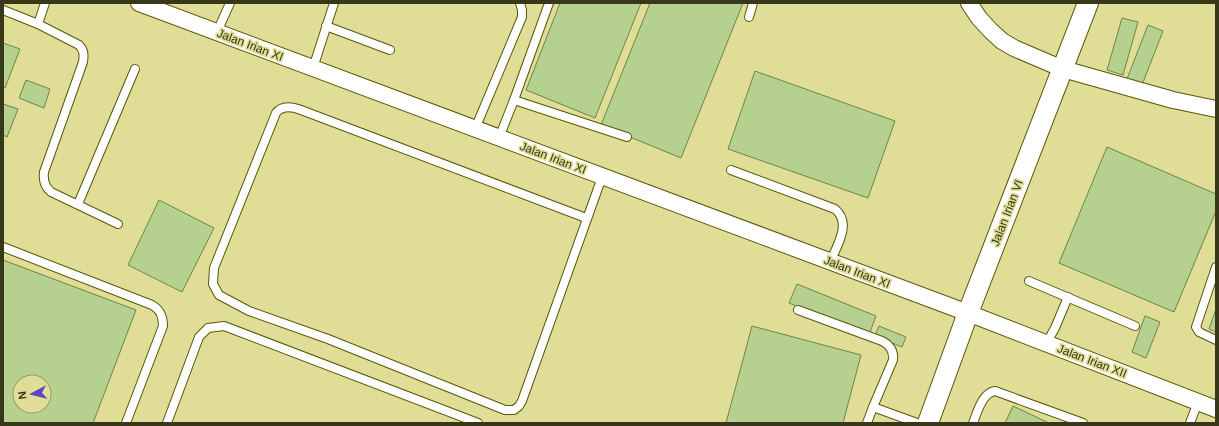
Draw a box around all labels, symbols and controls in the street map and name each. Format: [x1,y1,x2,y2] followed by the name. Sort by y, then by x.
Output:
[215,26,285,64] street label: Jalan Irian XI
[518,139,588,177] street label: Jalan Irian XI
[988,178,1026,248] street label: Jalan Irian VI
[822,253,892,291] street label: Jalan Irian XI
[1055,341,1129,381] street label: Jalan Irian XII
[12,374,52,414] north arrow
[16,390,29,400] text: N

